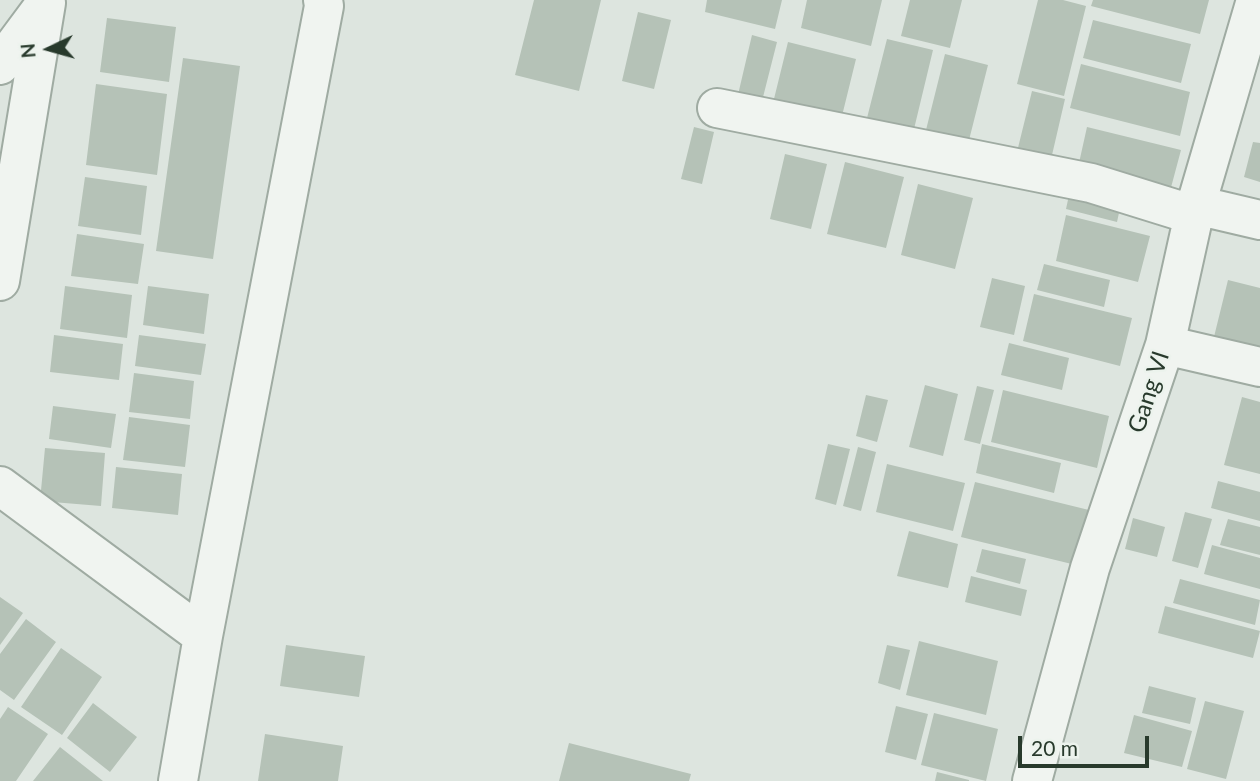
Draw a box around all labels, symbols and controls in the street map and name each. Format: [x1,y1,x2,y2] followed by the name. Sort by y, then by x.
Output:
[14,14,84,84] north arrow
[15,43,40,59] text: N
[1122,347,1176,437] street label: Gang VI
[1022,722,1153,766] scale bar
[1031,735,1078,760] text: 20 m

